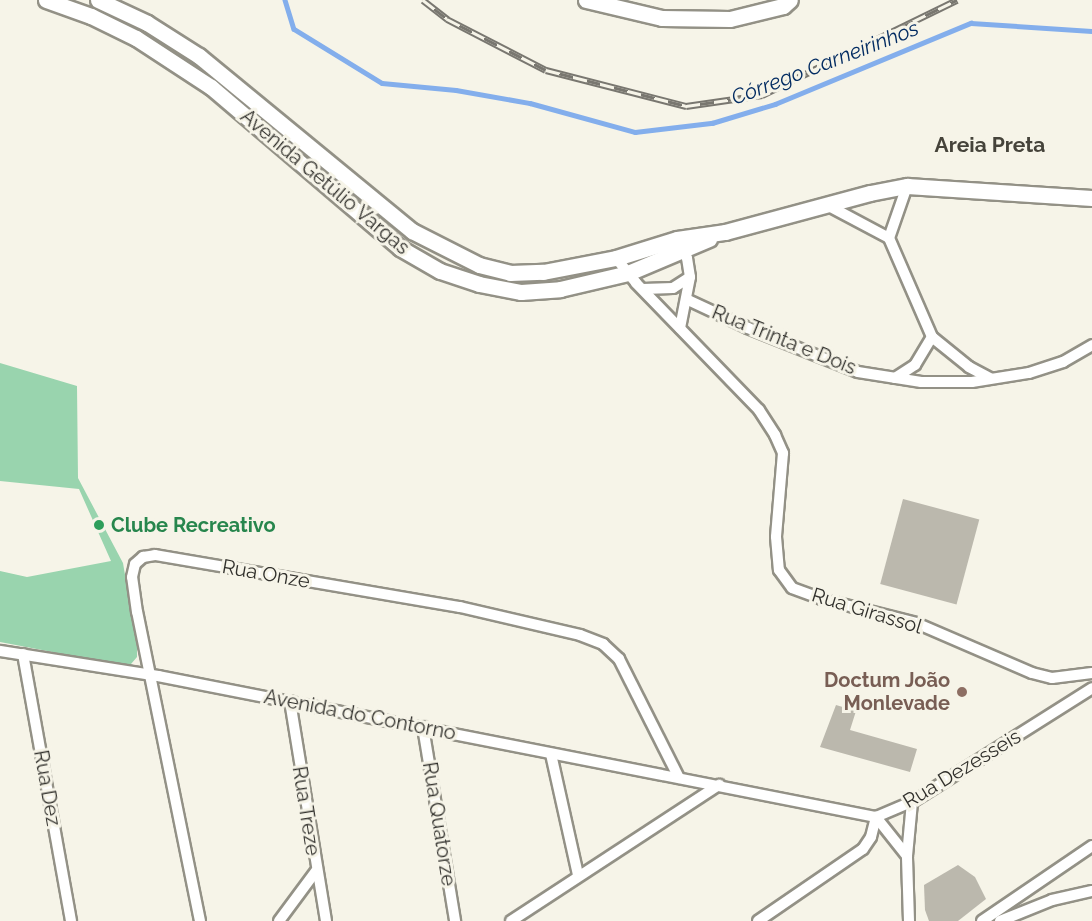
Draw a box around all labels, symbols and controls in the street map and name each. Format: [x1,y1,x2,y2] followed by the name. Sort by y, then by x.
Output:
[728,16,922,110] water label: Córrego Carneirinhos
[235,104,415,260] street label: Avenida Getúlio Vargas
[935,132,1045,158] district label: Areia Preta
[708,300,860,380] street label: Rua Trinta e Dois
[111,513,276,537] place label: Clube Recreativo
[92,518,106,532] marker: Clube Recreativo
[220,554,312,594] street label: Rua Onze
[809,583,925,639] street label: Rua Girassol
[823,668,950,715] place label: Doctum João Monlevade
[262,685,458,745] street label: Avenida do Contorno
[955,685,969,699] marker: Doctum João Monlevade
[899,724,1025,814] street label: Rua Dezesseis
[29,748,65,828] street label: Rua Dez
[417,760,461,888] street label: Rua Quatorze
[287,764,325,858] street label: Rua Treze

